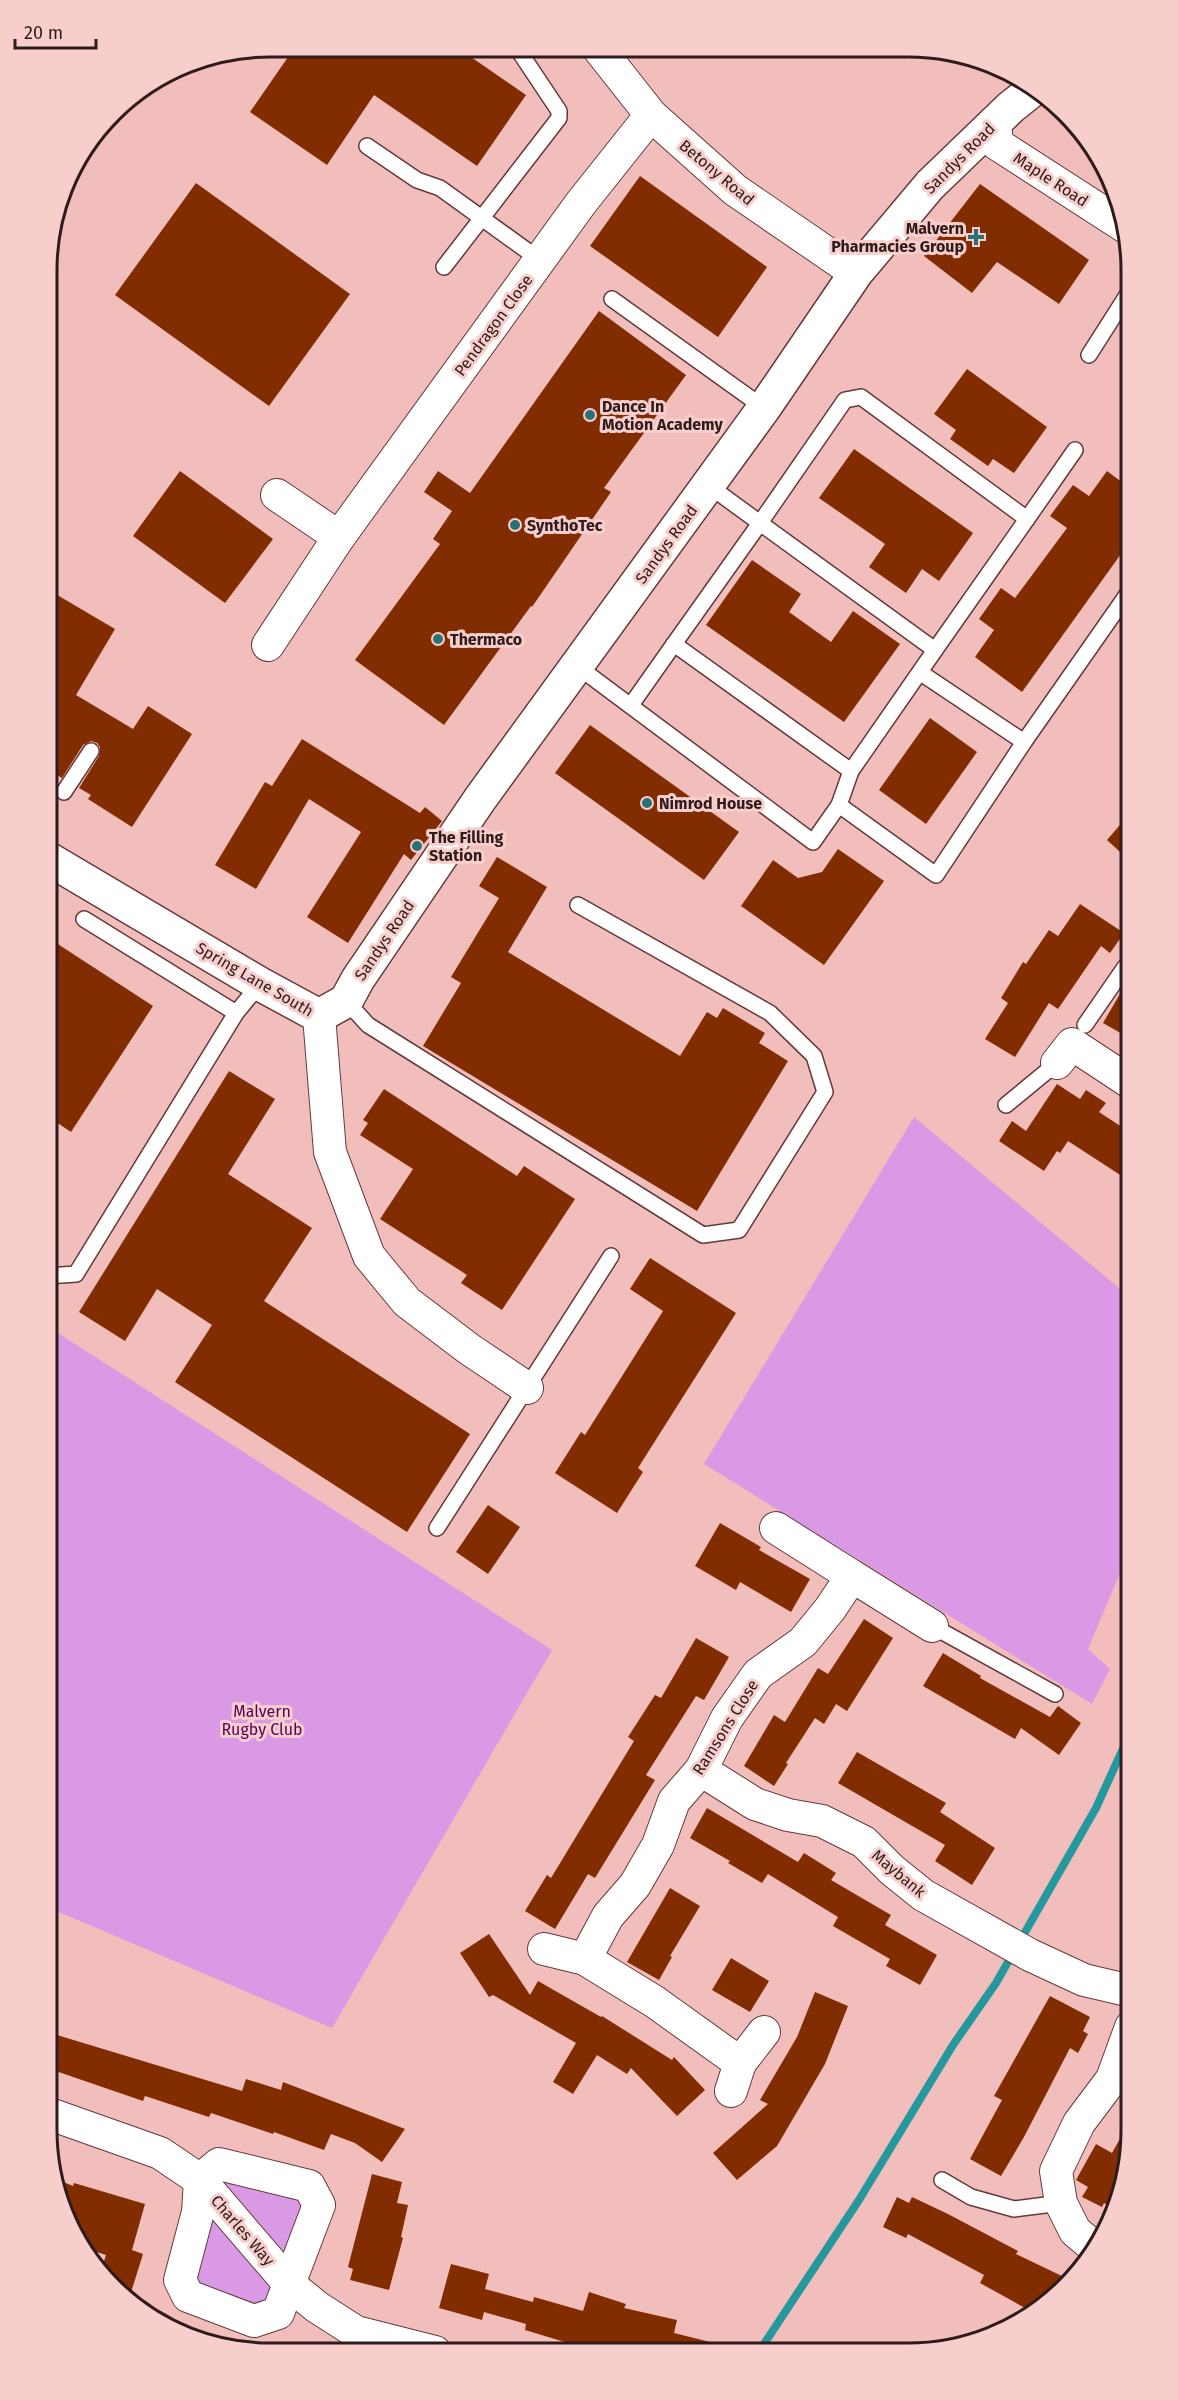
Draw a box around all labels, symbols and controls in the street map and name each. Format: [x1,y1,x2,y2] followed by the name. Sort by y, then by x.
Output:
[15,12,96,50] scale bar
[24,22,63,44] text: 20 m
[920,119,999,198] street label: Sandys Road
[675,136,758,209] street label: Betony Road
[1010,148,1092,211] street label: Maple Road
[831,219,964,256] place label: Malvern Pharmacies Group
[969,230,983,244] marker: Malvern Pharmacies Group
[450,271,537,380] street label: Pendragon Close
[602,397,724,434] place label: Dance In Motion Academy
[583,408,597,422] marker: Dance In Motion Academy
[631,501,701,587] street label: Sandys Road
[527,516,603,535] place label: SynthoTec
[508,518,522,532] marker: SynthoTec
[450,630,522,649] place label: Thermaco
[431,632,445,646] marker: Thermaco
[659,794,762,813] place label: Nimrod House
[640,796,654,810] marker: Nimrod House
[429,828,504,865] place label: The Filling Station
[410,839,424,853] marker: The Filling Station
[351,897,418,984] street label: Sandys Road
[193,938,317,1021] street label: Spring Lane South
[689,1676,762,1778] street label: Ramsons Close
[221,1702,303,1739] park label: Malvern Rugby Club
[868,1845,930,1902] street label: Maybank
[207,2191,278,2270] street label: Charles Way

